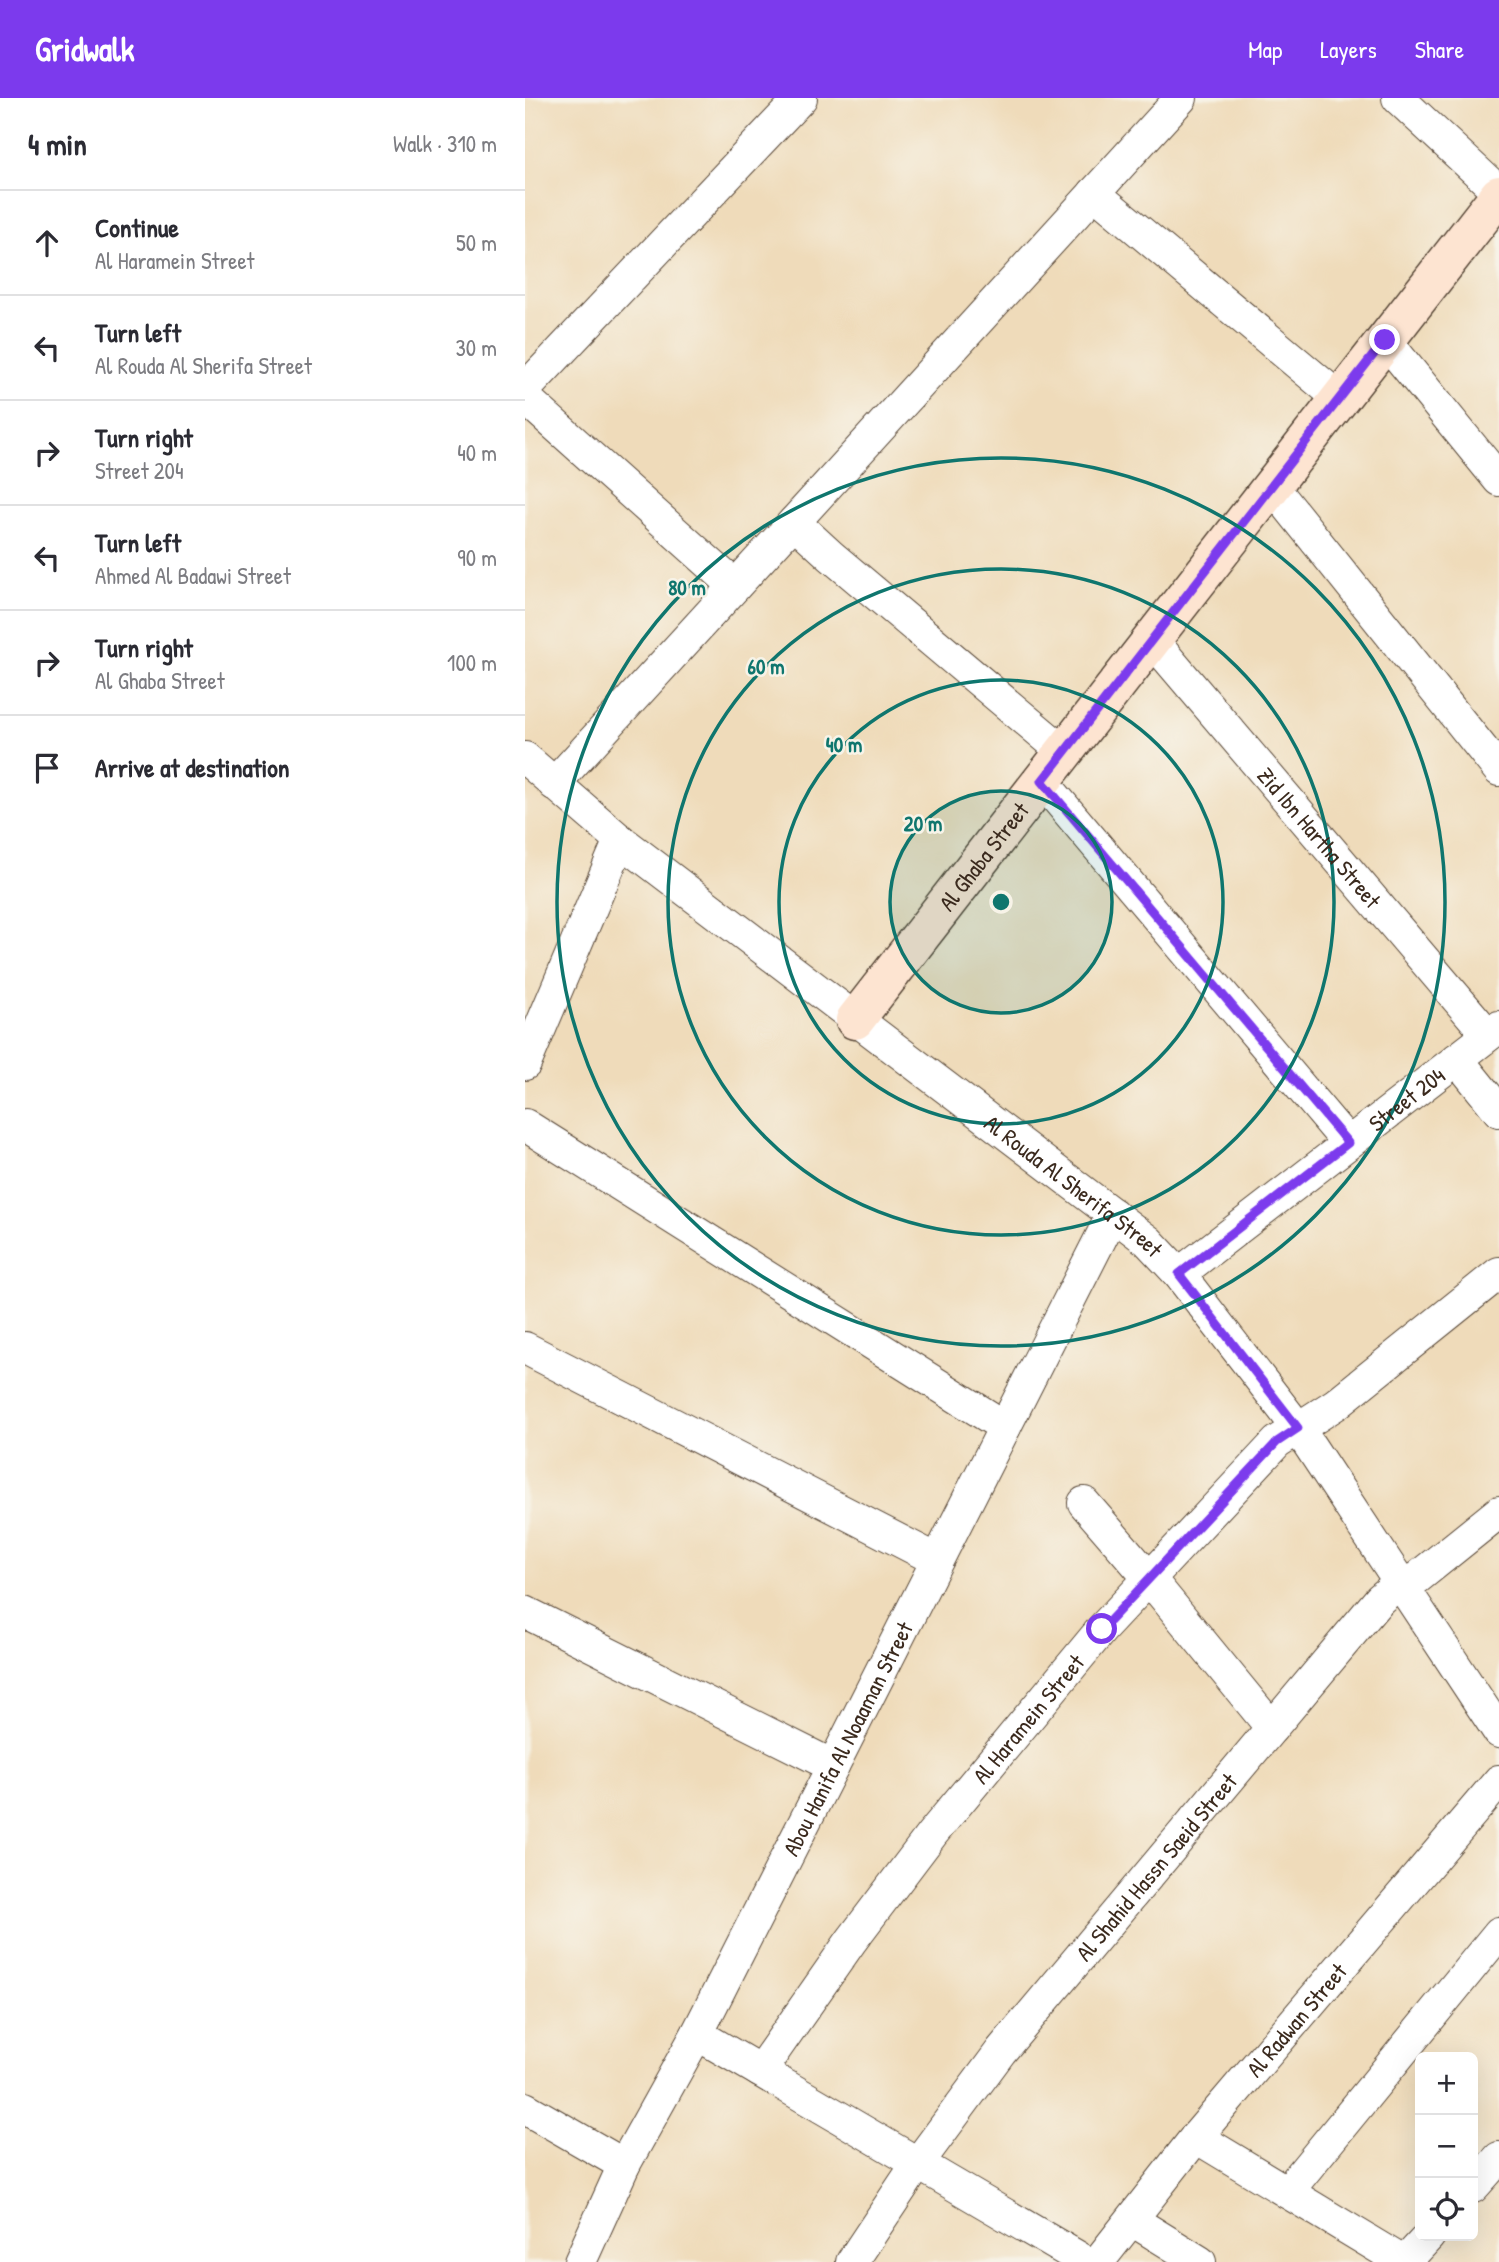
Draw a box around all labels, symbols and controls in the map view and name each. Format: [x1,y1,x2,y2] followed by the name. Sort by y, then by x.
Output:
[35,27,135,71] text: Gridwalk
[1248,33,1282,65] text: Map
[1320,33,1377,65] text: Layers
[1415,33,1464,65] text: Share
[28,124,87,164] text: 4 min
[393,128,497,159] text: Walk · 310 m
[95,210,179,245] text: Continue
[28,224,66,262] icon: ahead
[456,227,497,258] text: 50 m
[95,245,254,276] text: Al Haramein Street
[95,315,181,350] text: Turn left
[1369,324,1400,355] route end
[28,329,66,367] icon: left
[455,332,497,363] text: 30 m
[95,350,312,381] text: Al Rouda Al Sherifa Street
[95,420,193,455] text: Turn right
[28,434,66,472] icon: right
[457,437,497,468] text: 40 m
[95,455,184,486] text: Street 204
[95,525,181,560] text: Turn left
[28,539,66,577] icon: left
[457,542,497,573] text: 90 m
[95,560,291,591] text: Ahmed Al Badawi Street
[668,573,706,602] text: 80 m
[95,630,193,665] text: Turn right
[28,644,66,682] icon: right
[447,647,497,678] text: 100 m
[748,652,784,681] text: 60 m
[95,665,225,696] text: Al Ghaba Street
[826,730,862,759] text: 40 m
[28,749,66,787] icon: arrive
[95,750,290,785] text: Arrive at destination
[1251,760,1389,915] street label: Zid Ibn Hartha Street
[931,794,1036,917] street label: Al Ghaba Street
[904,809,942,838] text: 20 m
[989,890,1013,914] centre of rings
[1362,1059,1451,1138] street label: Street 204
[978,1107,1171,1264] street label: Al Rouda Al Sherifa Street
[1086,1613,1117,1644] route start
[775,1615,920,1861] street label: Abou Hanifa Al Noaaman Street
[965,1646,1091,1790] street label: Al Haramein Street
[1068,1765,1244,1967] street label: Al Shahid Hassn Saeid Street
[1239,1955,1354,2083] street label: Al Radwan Street
[1415,2052,1478,2241] map controls
[1415,2052,1478,2115] button: +
[1415,2115,1478,2178] button: −
[1415,2178,1478,2241] button: locate

